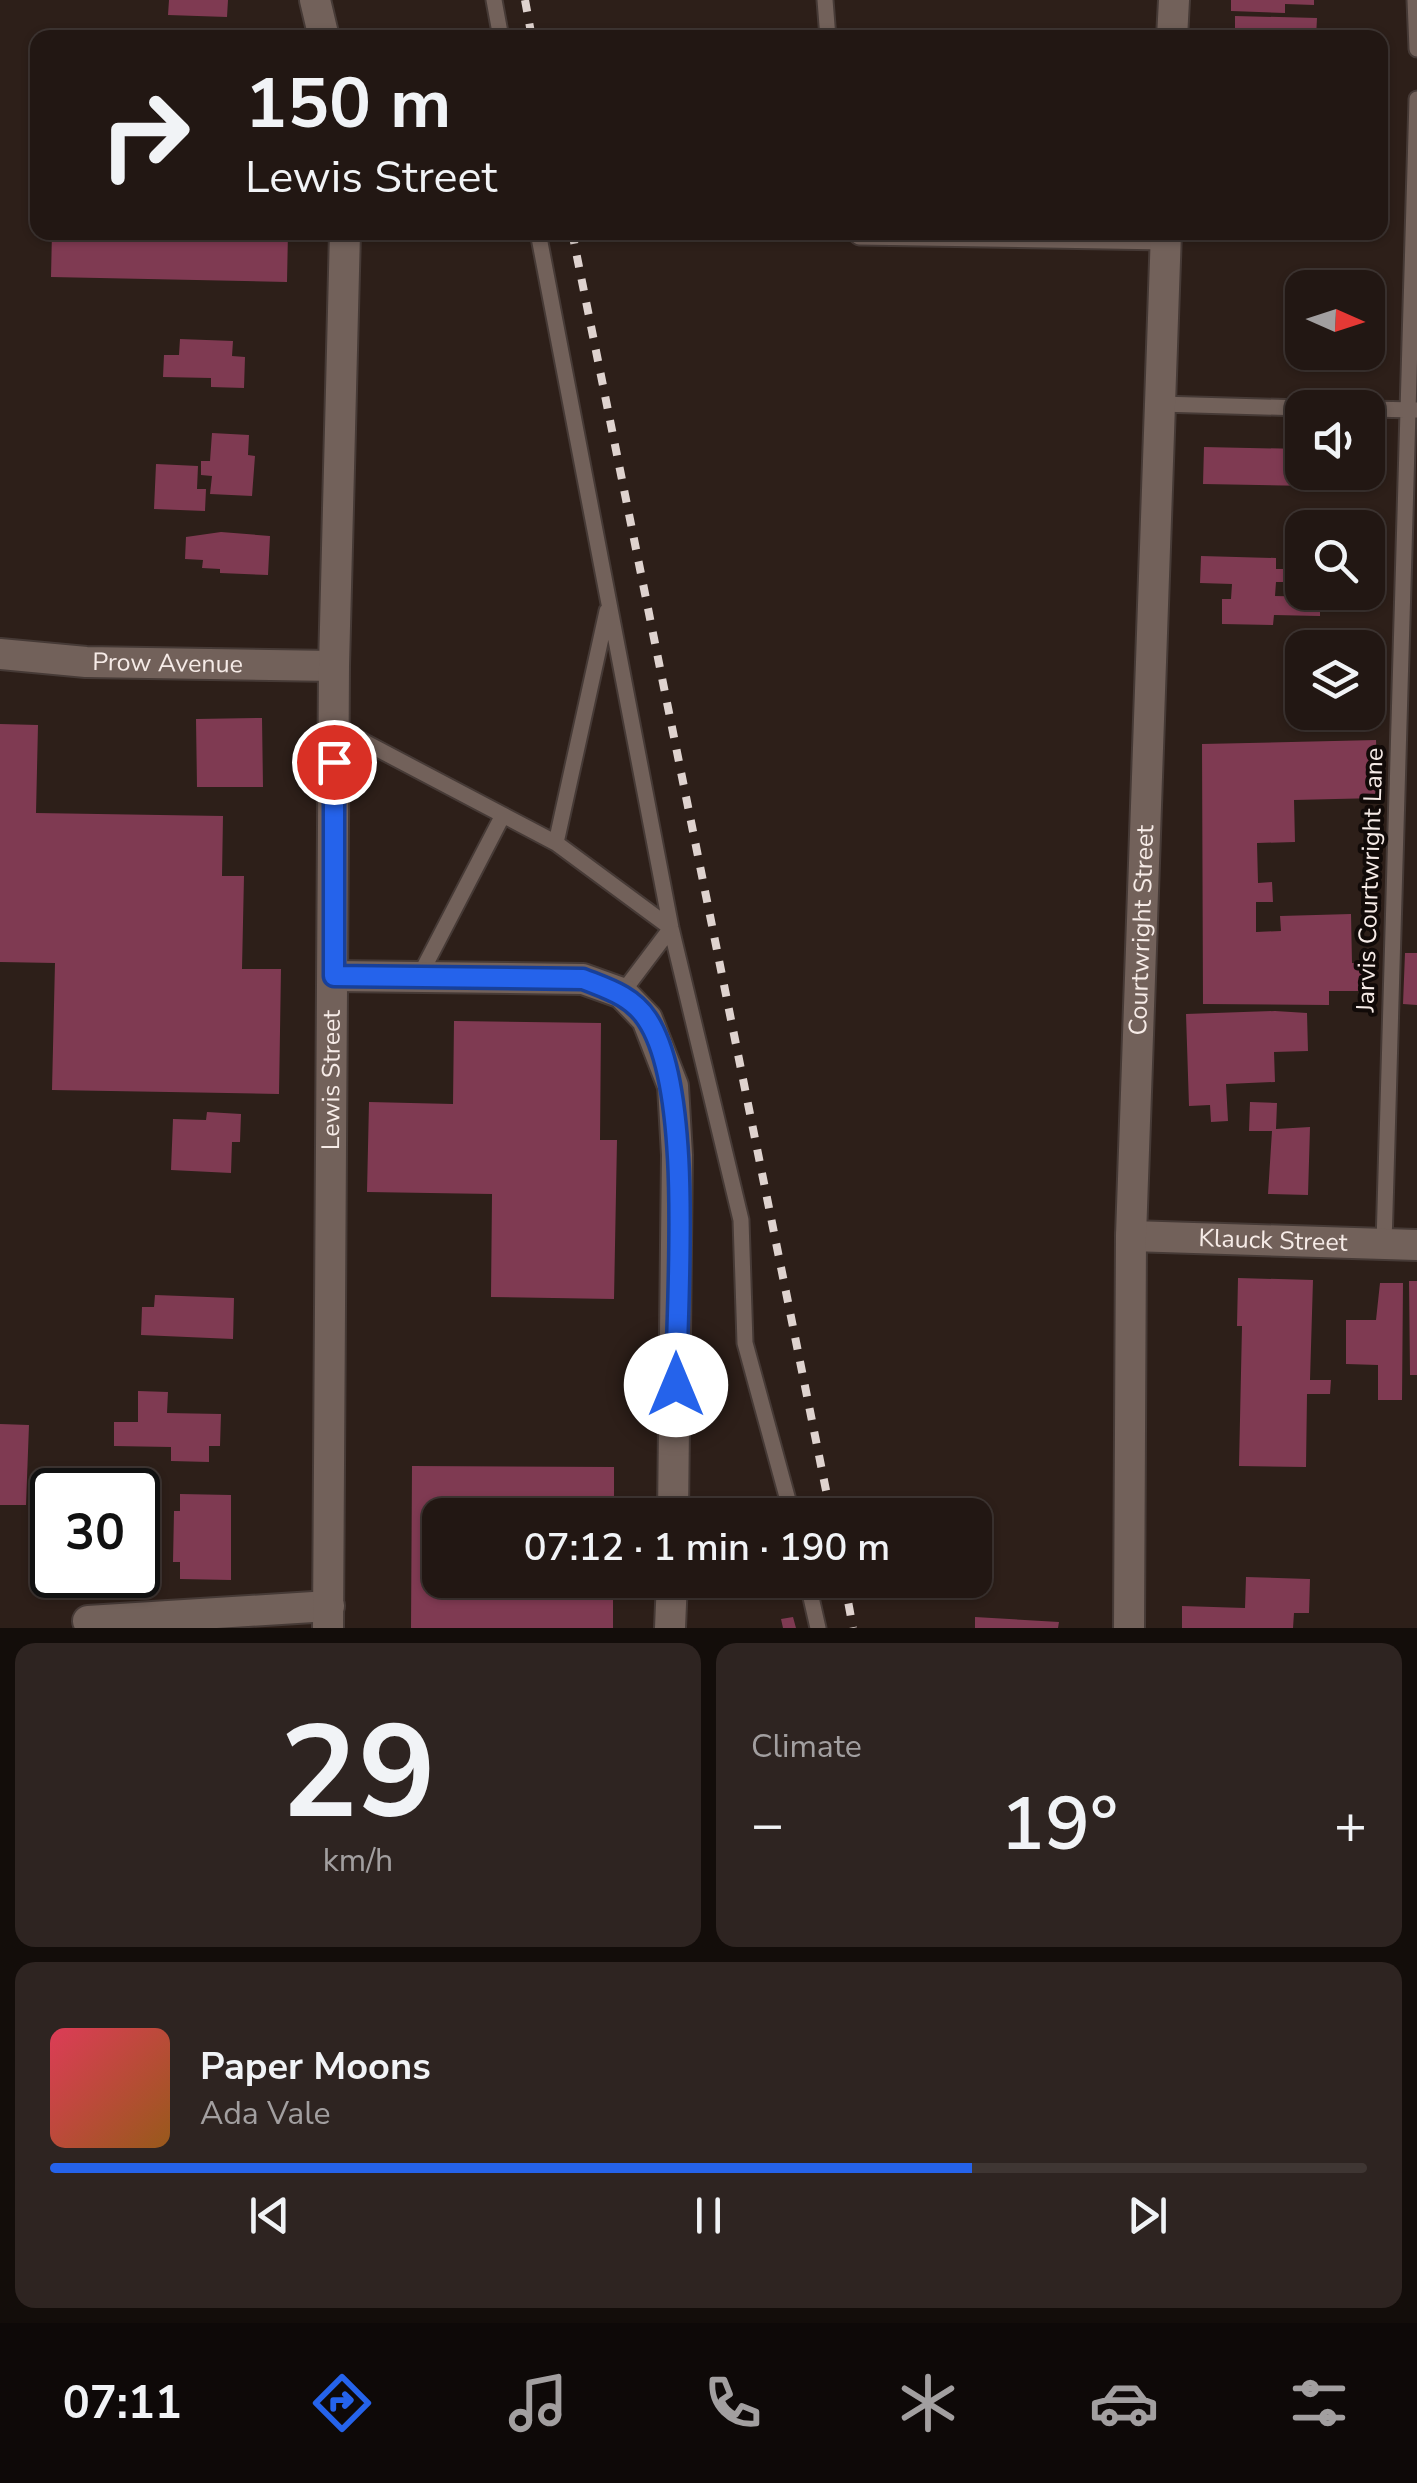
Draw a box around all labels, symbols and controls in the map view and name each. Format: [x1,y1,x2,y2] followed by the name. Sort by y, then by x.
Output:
[245,56,451,152] text: 150 m
[80,70,210,200] icon: right
[245,147,497,208] text: Lewis Street
[1285,270,1385,370] north arrow
[1285,270,1385,730] map controls
[1285,390,1385,490] button: sound
[1285,510,1385,610] button: search
[1285,630,1385,730] button: layers
[92,645,243,682] street label: Prow Avenue
[292,720,377,805] pin
[307,735,362,790] icon: arrive
[1348,747,1392,1014] street label: Jarvis Courtwright Lane
[1121,824,1162,1036] street label: Courtwright Street
[314,1010,349,1150] street label: Lewis Street
[1198,1221,1348,1260] street label: Klauck Street
[624,1333,728,1437] position arrow
[30,1468,160,1598] speed limit sign: 30
[524,1522,890,1573] text: 07:12 · 1 min · 190 m
[280,1685,436,1862] text: 29
[751,1725,862,1768] text: Climate
[1000,1773,1118,1875] text: 19°
[751,1787,784,1862] text: −
[1334,1787,1367,1862] text: +
[323,1839,393,1882] text: km/h
[200,2041,431,2092] text: Paper Moons
[200,2092,331,2135] text: Ada Vale
[242,2188,297,2243] icon: previous
[681,2188,736,2243] icon: pause
[1120,2188,1175,2243] icon: next
[307,2368,377,2438] icon: directions
[503,2368,573,2438] icon: music
[698,2368,768,2438] icon: phone
[893,2368,963,2438] icon: climate
[1089,2368,1159,2438] icon: car
[1284,2368,1354,2438] icon: filters
[63,2373,182,2434] text: 07:11

